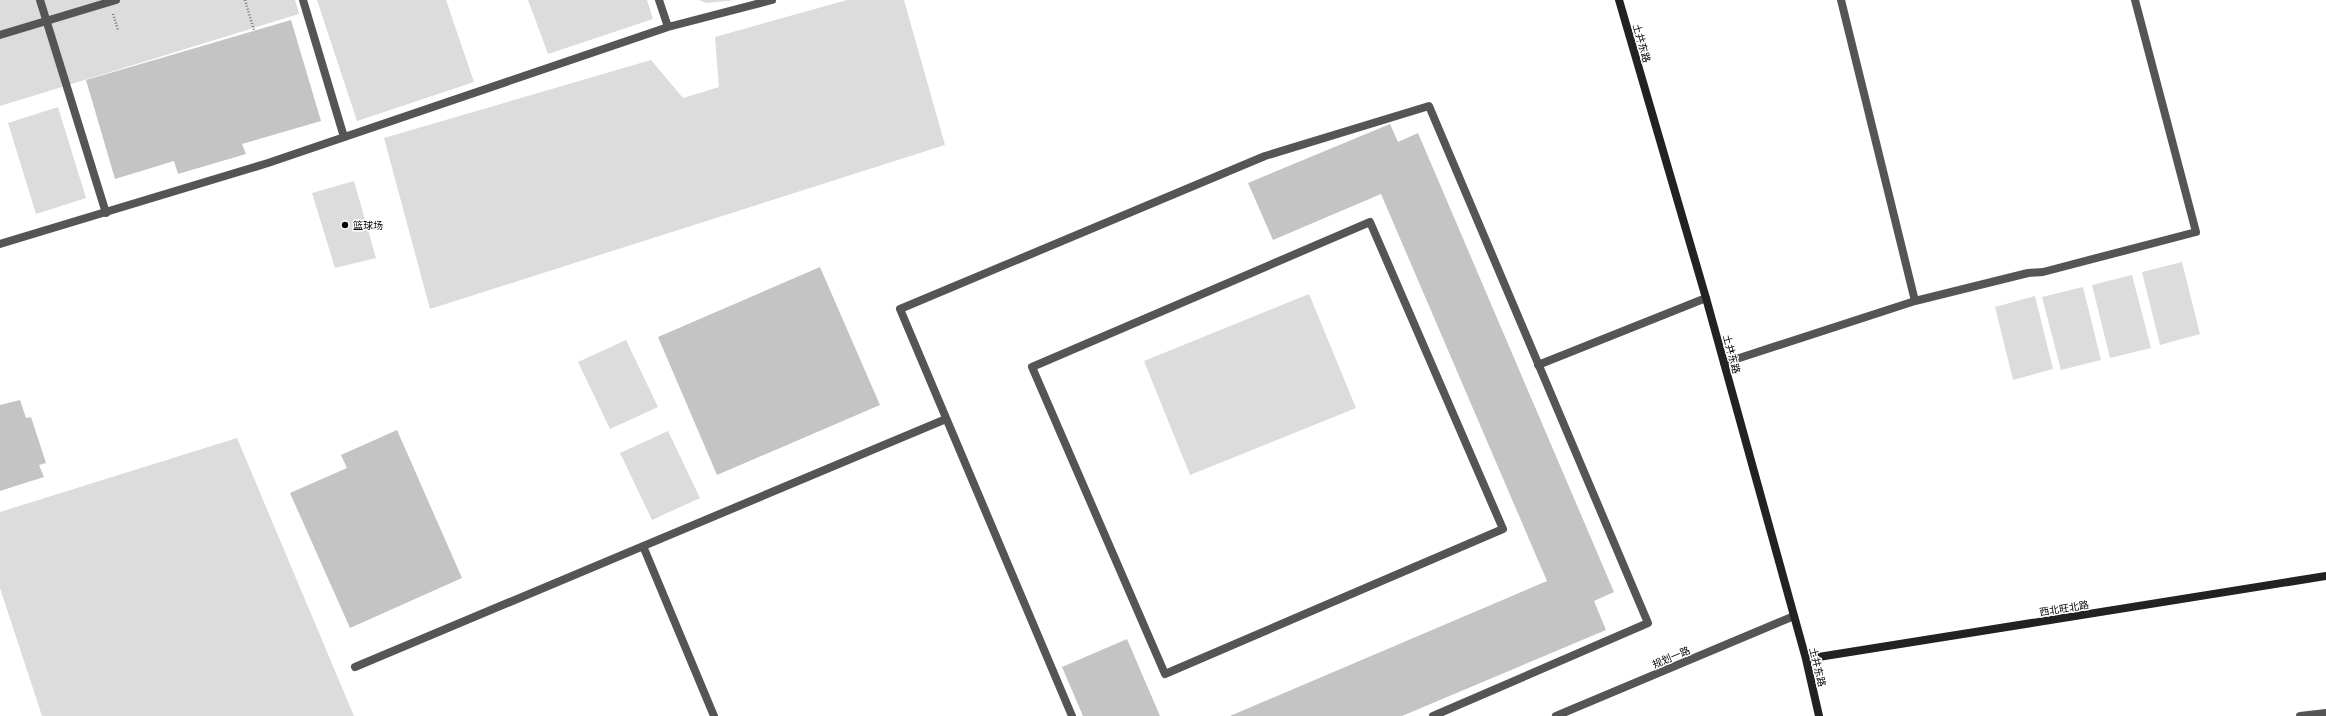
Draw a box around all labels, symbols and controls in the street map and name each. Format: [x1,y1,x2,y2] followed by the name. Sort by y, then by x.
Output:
[1631,22,1653,64] street label: 土井东路
[353,219,383,231] place label: 篮球场
[340,220,350,230] marker: 篮球场
[1721,333,1743,375] street label: 土井东路
[2038,598,2090,618] street label: 西北旺北路
[1650,644,1692,670] street label: 规划一路
[1807,646,1829,688] street label: 土井东路

